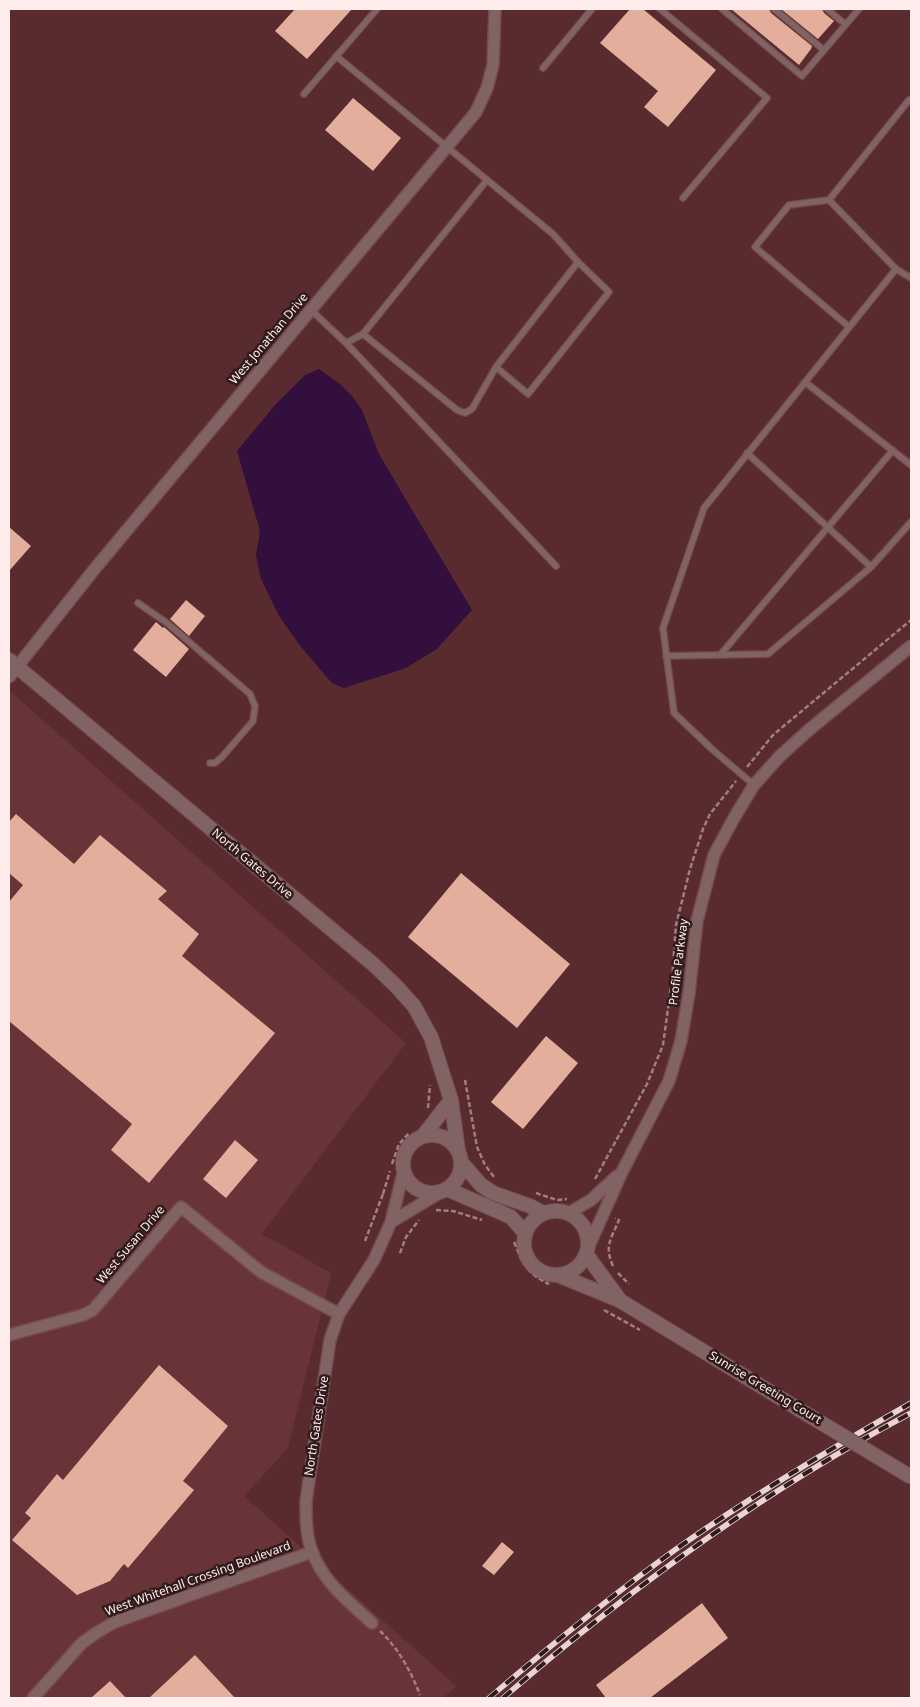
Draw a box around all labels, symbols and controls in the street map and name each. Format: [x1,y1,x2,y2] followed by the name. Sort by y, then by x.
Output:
[227,291,311,387] street label: West Jonathan Drive
[209,826,295,902] street label: North Gates Drive
[667,918,691,1006] street label: Profile Parkway
[94,1203,168,1287] street label: West Susan Drive
[706,1349,824,1427] street label: Sunrise Greeting Court
[302,1375,332,1477] street label: North Gates Drive
[103,1539,293,1619] street label: West Whitehall Crossing Boulevard

